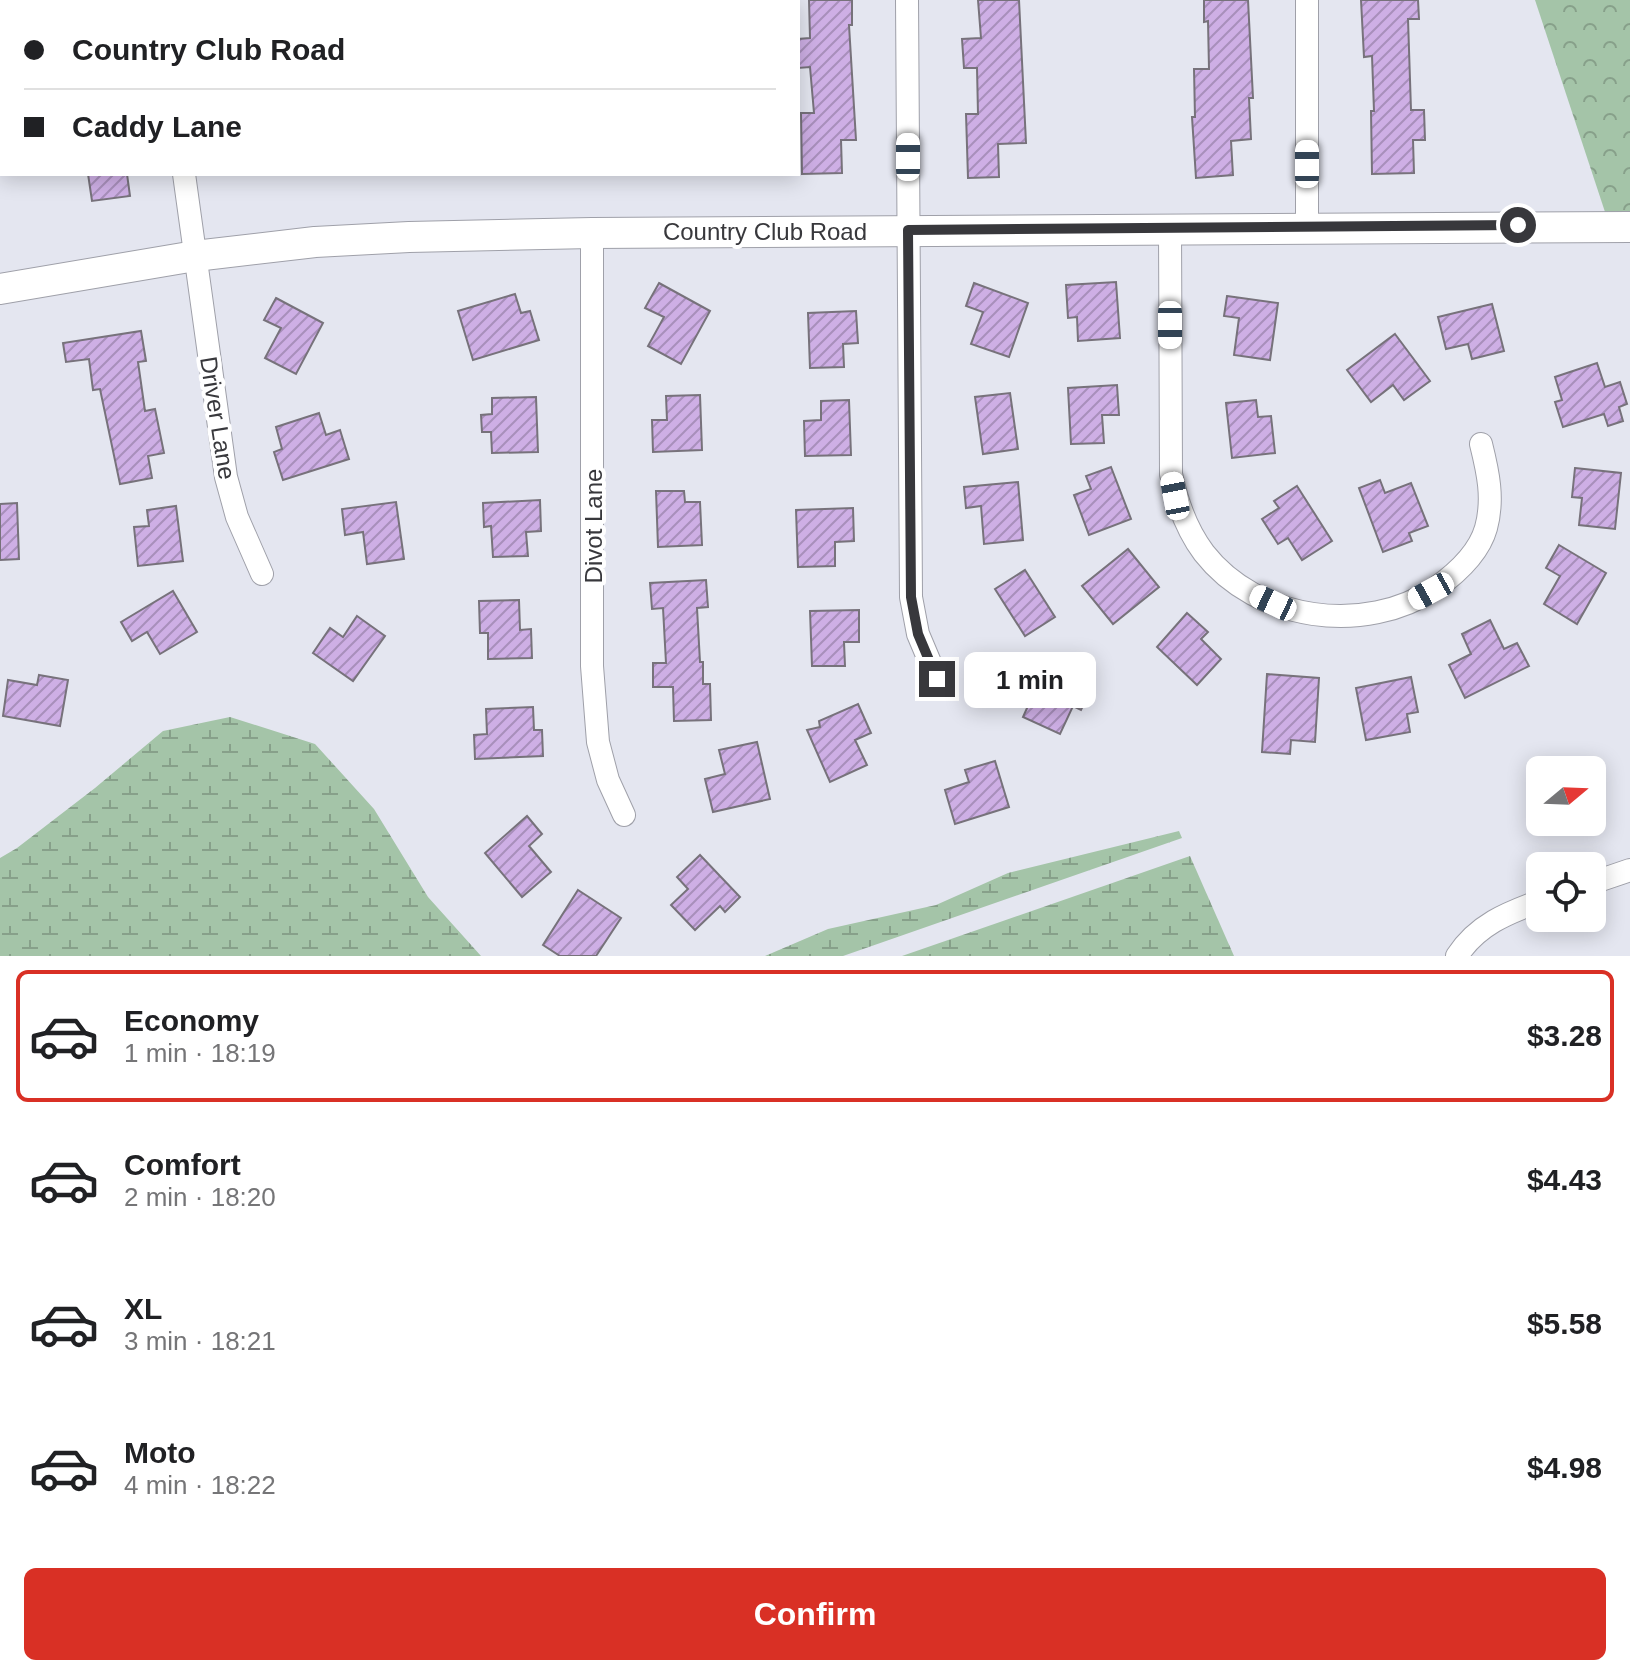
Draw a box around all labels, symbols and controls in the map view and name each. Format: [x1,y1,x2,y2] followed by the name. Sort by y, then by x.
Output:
[72,33,345,66] text: Country Club Road
[72,110,242,143] text: Caddy Lane
[896,133,920,181] car
[1295,140,1319,188] car
[1500,207,1536,243] route start
[663,218,867,245] street label: Country Club Road
[1158,301,1182,349] car
[195,355,241,481] street label: Driver Lane
[580,469,607,583] street label: Divot Lane
[1159,470,1191,522] car
[1404,569,1458,613] car
[1246,582,1300,624] car
[965,651,1097,707] callout: 1 min
[919,661,955,697] route end
[996,665,1064,695] text: 1 min
[1526,756,1606,836] north arrow
[1526,756,1606,932] map controls
[1526,852,1606,932] button: locate
[28,1000,100,1072] icon: car
[124,1004,259,1037] text: Economy
[1527,1019,1602,1052] text: $3.28
[124,1038,276,1068] text: 1 min · 18:19
[28,1144,100,1216] icon: car
[124,1148,241,1181] text: Comfort
[1527,1163,1602,1196] text: $4.43
[124,1182,276,1212] text: 2 min · 18:20
[28,1288,100,1360] icon: car
[124,1292,162,1325] text: XL
[1527,1307,1602,1340] text: $5.58
[124,1326,276,1356] text: 3 min · 18:21
[28,1432,100,1504] icon: car
[124,1436,196,1469] text: Moto
[1527,1451,1602,1484] text: $4.98
[124,1470,276,1500] text: 4 min · 18:22
[24,1568,1606,1660] button: Confirm

